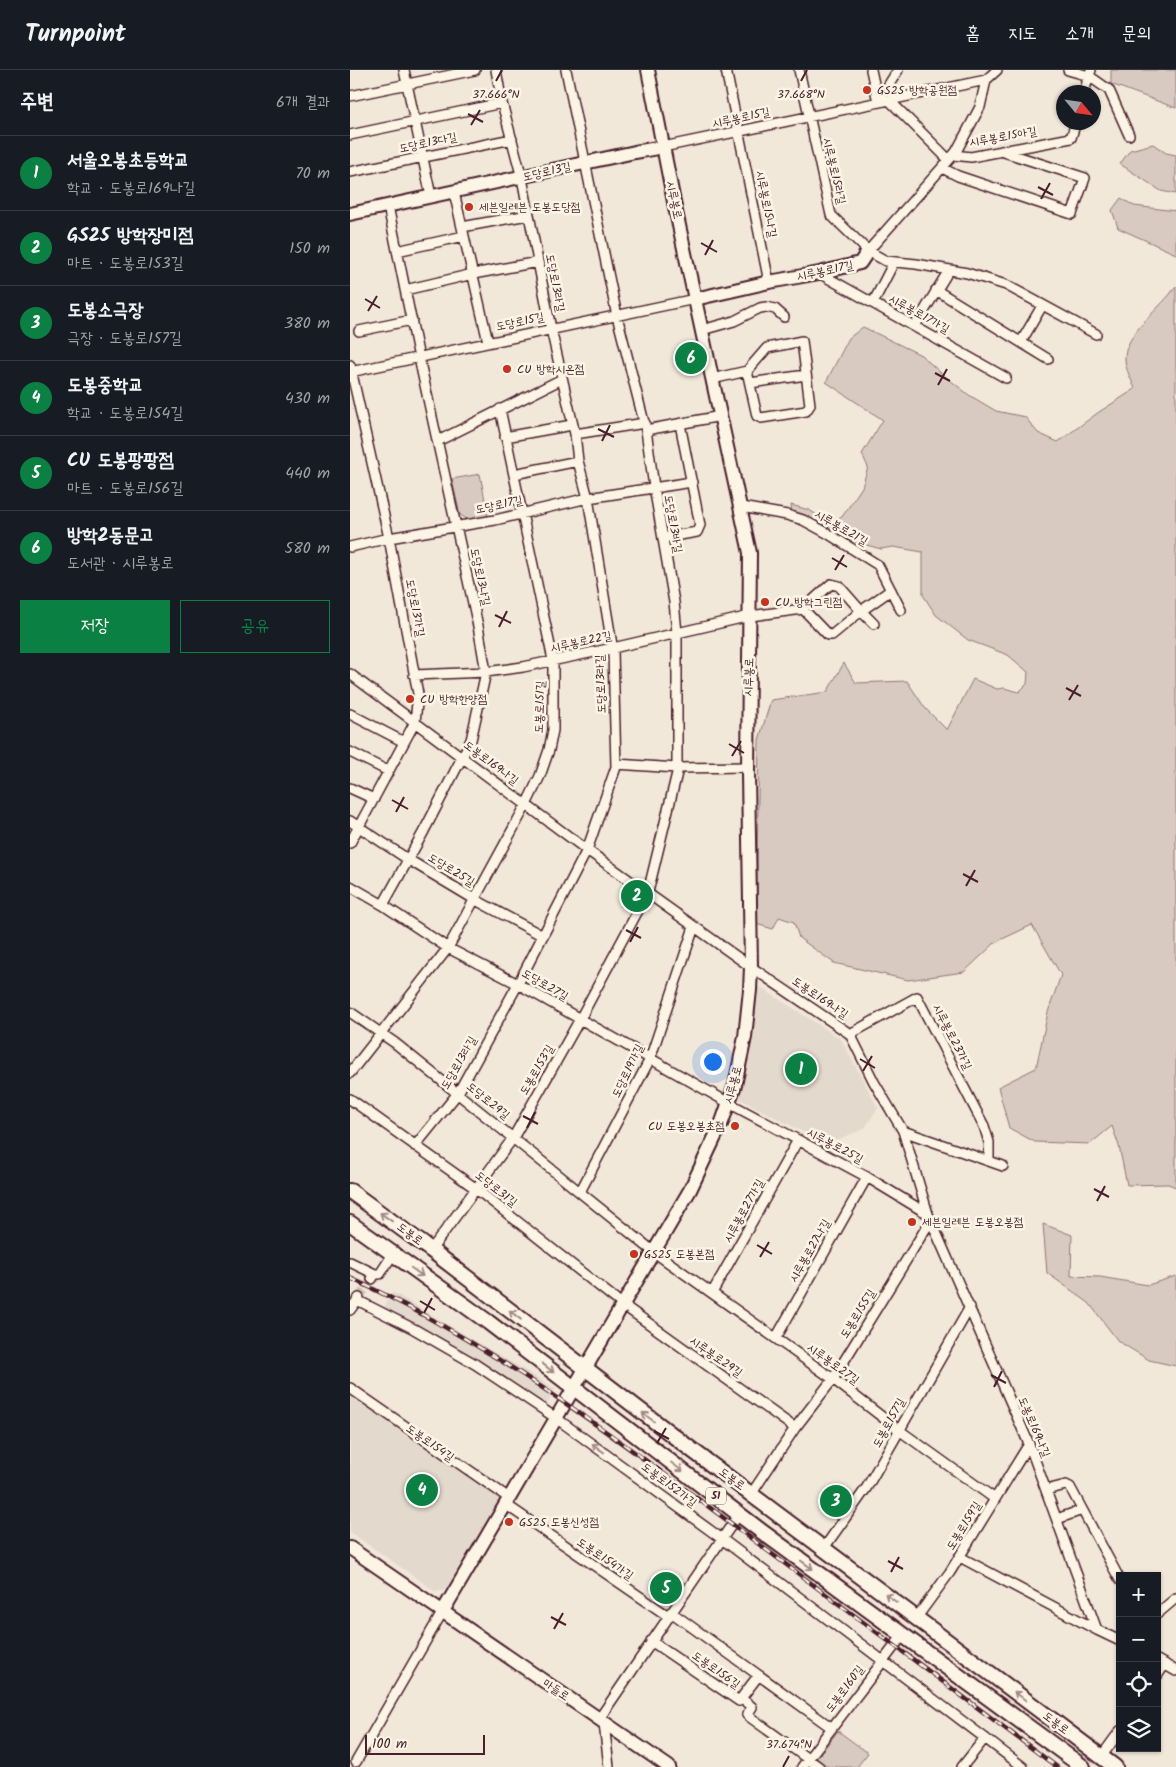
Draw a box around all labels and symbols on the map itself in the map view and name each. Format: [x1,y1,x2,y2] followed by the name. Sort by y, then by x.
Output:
[877,81,957,100] place label: GS25 방학공원점
[861,84,873,96] marker: GS25 방학공원점
[472,85,520,104] text: 37.666°N
[777,85,825,104] text: 37.668°N
[1056,85,1101,130] north arrow
[710,103,772,133] street label: 시루봉로15길
[968,122,1039,152] street label: 시루봉로15아길
[397,128,459,158] street label: 도당로13다길
[817,136,851,207] street label: 시루봉로15라길
[521,157,573,187] street label: 도당로13길
[750,169,782,240] street label: 시루봉로15나길
[661,179,687,221] street label: 시루봉로
[479,198,580,217] place label: 세븐일레븐 도봉도당점
[463,201,475,213] marker: 세븐일레븐 도봉도당점
[540,252,570,314] street label: 도당로13라길
[795,256,855,286] street label: 시루봉로17길
[885,289,953,339] street label: 시루봉로17가길
[494,308,546,336] street label: 도당로15길
[675,339,707,377] pin: 6
[517,360,584,379] place label: CU 방학시온점
[501,363,513,375] marker: CU 방학시온점
[474,491,525,519] street label: 도당로17길
[659,493,688,555] street label: 도당로13바길
[811,505,872,551] street label: 시루봉로21길
[465,546,495,608] street label: 도당로13나길
[400,577,430,639] street label: 도당로13가길
[775,593,842,612] place label: CU 방학그린점
[759,596,771,608] marker: CU 방학그린점
[549,626,614,658] street label: 시루봉로22길
[590,654,612,714] street label: 도당로13라길
[739,657,759,697] street label: 시루봉로
[530,680,550,734] street label: 도봉로151길
[420,690,487,709] place label: CU 방학한양점
[404,693,416,705] marker: CU 방학한양점
[459,736,523,790] street label: 도봉로169나길
[424,848,478,892] street label: 도당로25길
[621,877,653,915] pin: 2
[518,964,572,1006] street label: 도당로27길
[788,972,852,1024] street label: 도봉로169나길
[927,1001,977,1074] street label: 시루봉로23가길
[436,1032,482,1093] street label: 도당로13라길
[515,1041,559,1099] street label: 도봉로153길
[607,1041,649,1101] street label: 도당로19가길
[700,1049,726,1075] your location
[785,1050,817,1088] pin: 1
[719,1064,747,1106] street label: 시루봉로
[462,1077,514,1125] street label: 도당로29길
[648,1117,725,1136] place label: CU 도봉오봉초점
[729,1120,741,1132] marker: CU 도봉오봉초점
[803,1123,867,1169] street label: 시루봉로25길
[471,1166,522,1212] street label: 도당로31길
[719,1175,770,1246] street label: 시루봉로27가길
[379,1212,393,1222] one-way arrow
[922,1213,1023,1232] place label: 세븐일레븐 도봉오봉점
[784,1215,836,1286] street label: 시루봉로27나길
[906,1216,918,1228] marker: 세븐일레븐 도봉오봉점
[393,1218,427,1250] street label: 도봉로
[644,1245,715,1264] place label: GS25 도봉본점
[628,1248,640,1260] marker: GS25 도봉본점
[410,1267,424,1277] one-way arrow
[835,1285,881,1342] street label: 도봉로155길
[509,1310,522,1321] one-way arrow
[686,1332,747,1383] street label: 시루봉로29길
[803,1338,863,1390] street label: 시루봉로27길
[542,1363,555,1374] one-way arrow
[868,1394,911,1451] street label: 도봉로157길
[1013,1394,1055,1461] street label: 도봉로169나길
[642,1411,655,1422] one-way arrow
[402,1419,458,1467] street label: 도봉로154길
[591,1443,605,1453] one-way arrow
[637,1458,701,1512] street label: 도봉로152가길
[670,1462,683,1473] one-way arrow
[715,1463,749,1495] street label: 도봉로
[406,1471,438,1509] pin: 4
[820,1482,852,1520] pin: 3
[706,1488,726,1504] road number: 51
[941,1497,987,1554] street label: 도봉로159길
[519,1513,599,1532] place label: GS25 도봉신성점
[503,1516,515,1528] marker: GS25 도봉신성점
[573,1533,638,1585] street label: 도봉로154가길
[800,1560,814,1570] one-way arrow
[650,1569,682,1607] pin: 5
[884,1593,898,1603] one-way arrow
[688,1646,744,1694] street label: 도봉로156길
[821,1661,869,1717] street label: 도봉로160길
[539,1674,573,1706] street label: 마들로
[1013,1691,1027,1701] one-way arrow
[1039,1707,1073,1739] street label: 도봉로
[365,1732,485,1755] scale bar
[766,1735,812,1754] text: 37.674°N

